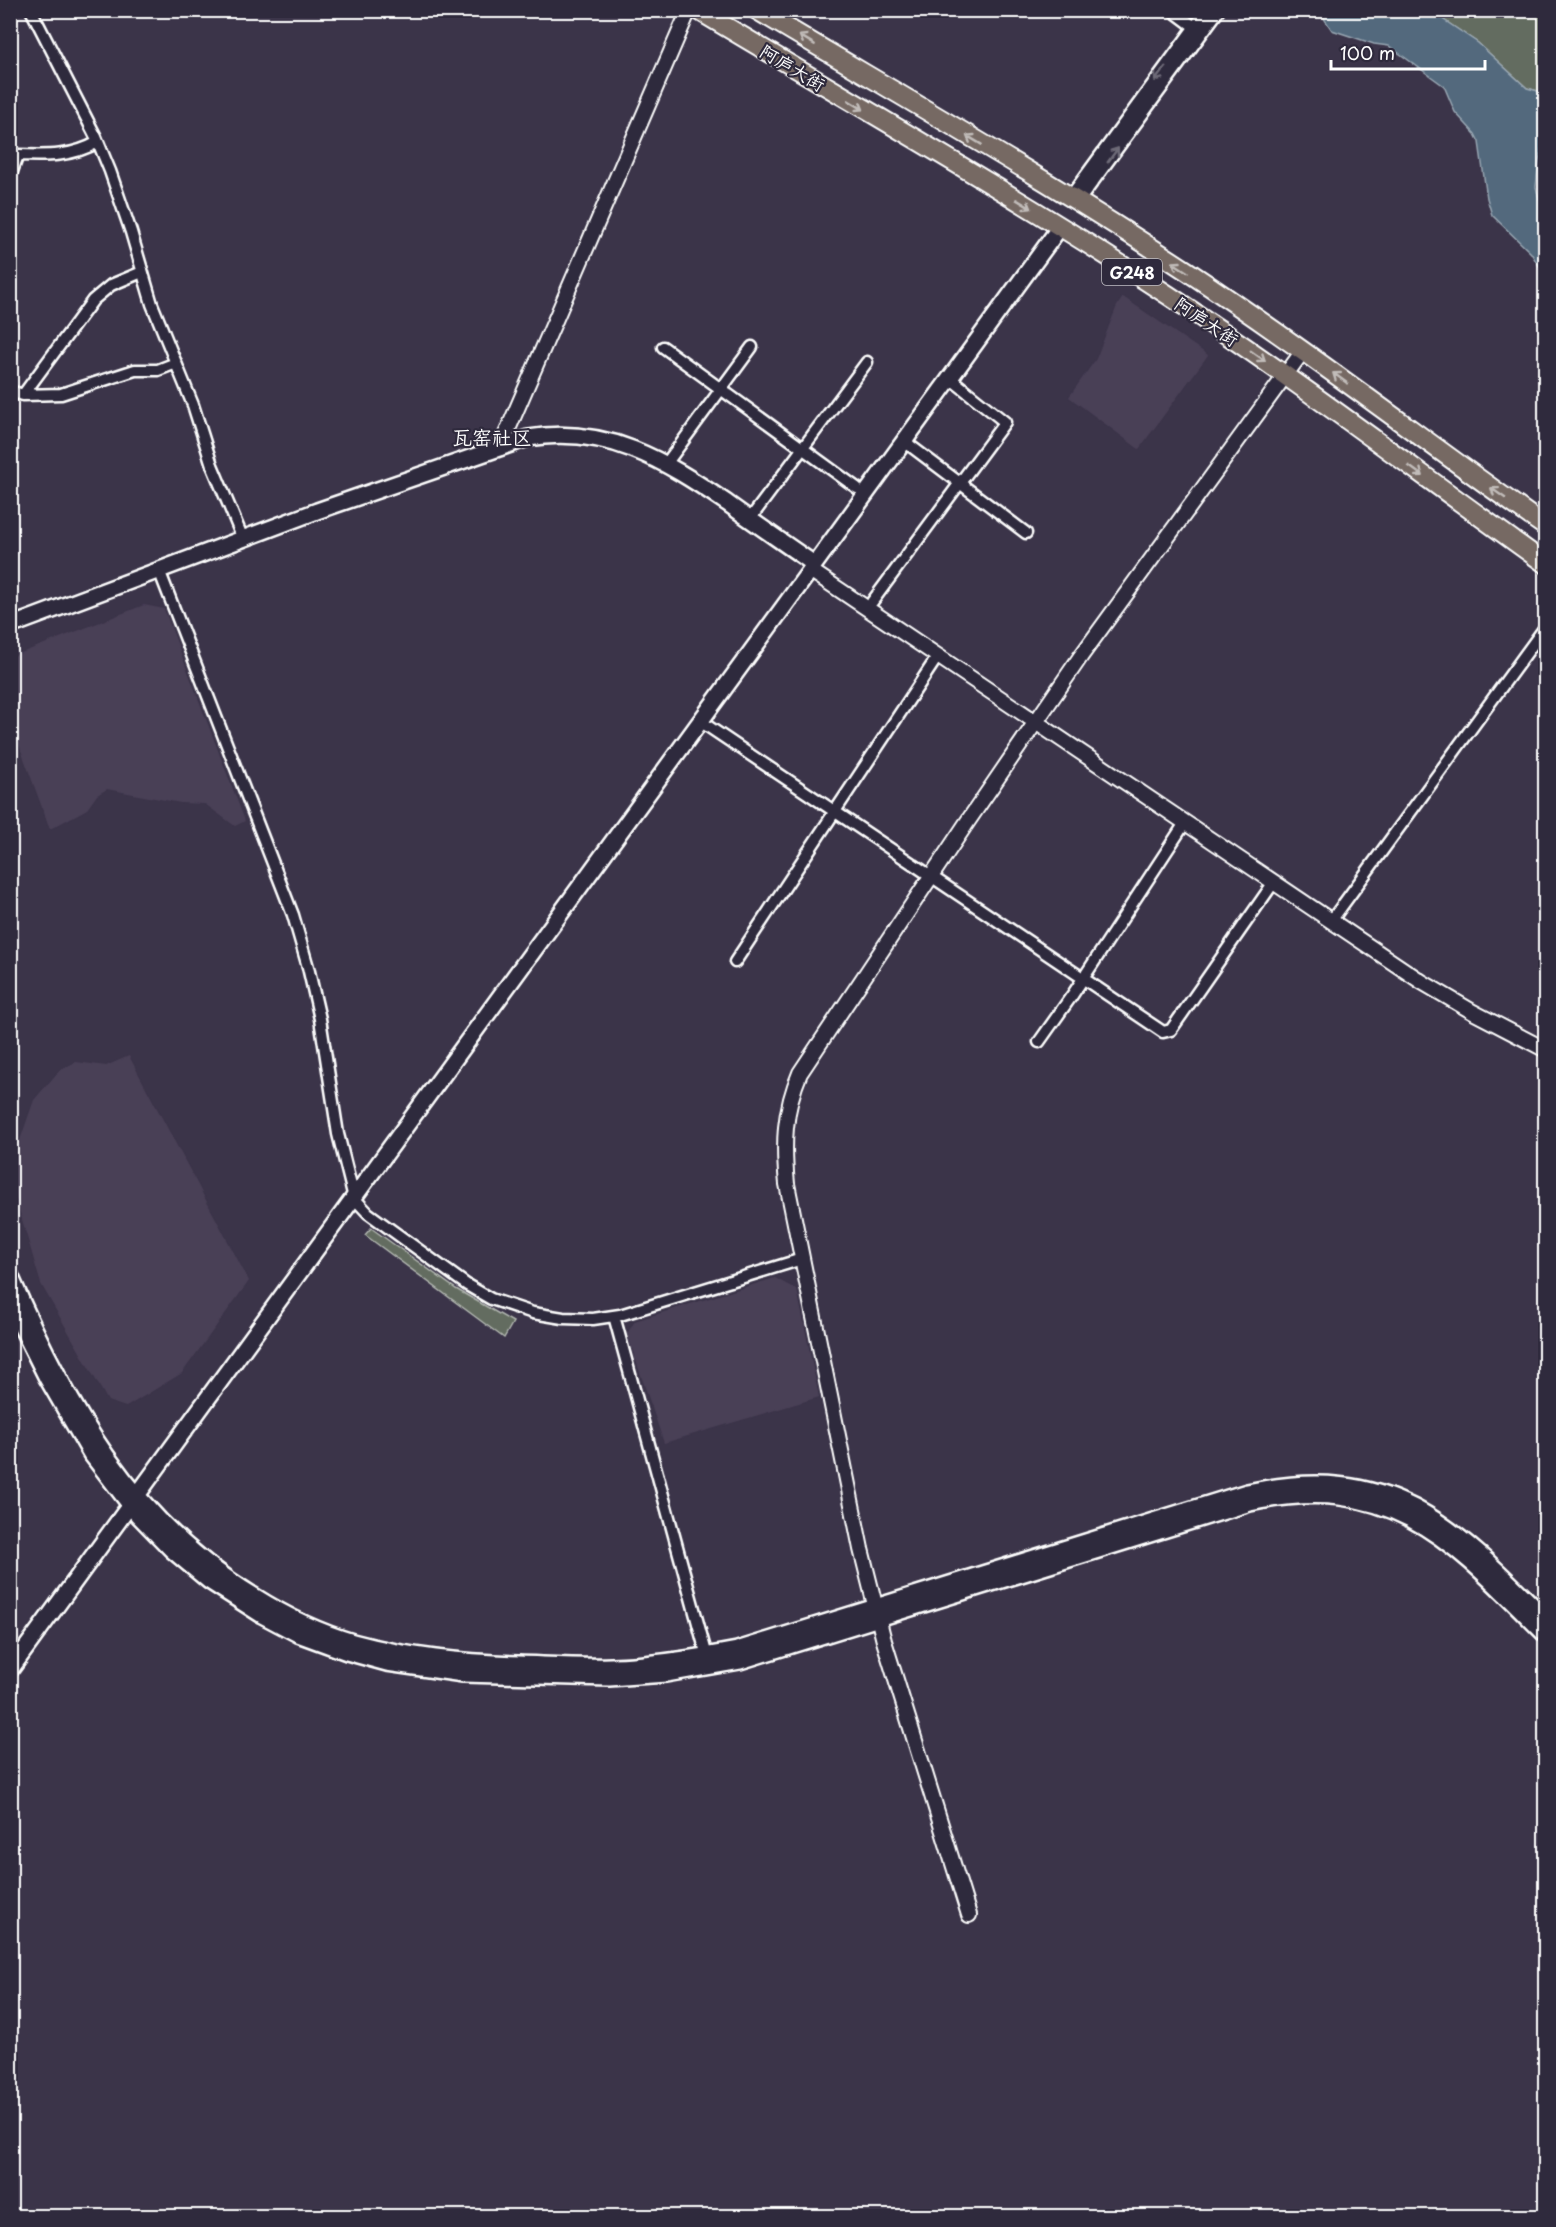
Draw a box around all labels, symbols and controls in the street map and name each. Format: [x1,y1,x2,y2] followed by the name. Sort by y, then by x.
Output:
[799,33,816,45] one-way arrow
[1331,33,1486,71] scale bar
[755,37,831,97] street label: 阿庐大街
[1340,39,1395,66] text: 100 m
[1154,65,1167,81] one-way arrow
[847,99,864,111] one-way arrow
[966,133,983,145] one-way arrow
[1106,148,1119,164] one-way arrow
[1015,199,1032,211] one-way arrow
[1102,259,1162,285] road number: G248
[1172,261,1189,273] one-way arrow
[1170,290,1244,352] street label: 阿庐大街
[1249,350,1266,362] one-way arrow
[1333,372,1349,384] one-way arrow
[452,422,532,452] district label: 瓦窑社区
[1407,465,1423,477] one-way arrow
[1490,487,1506,499] one-way arrow

